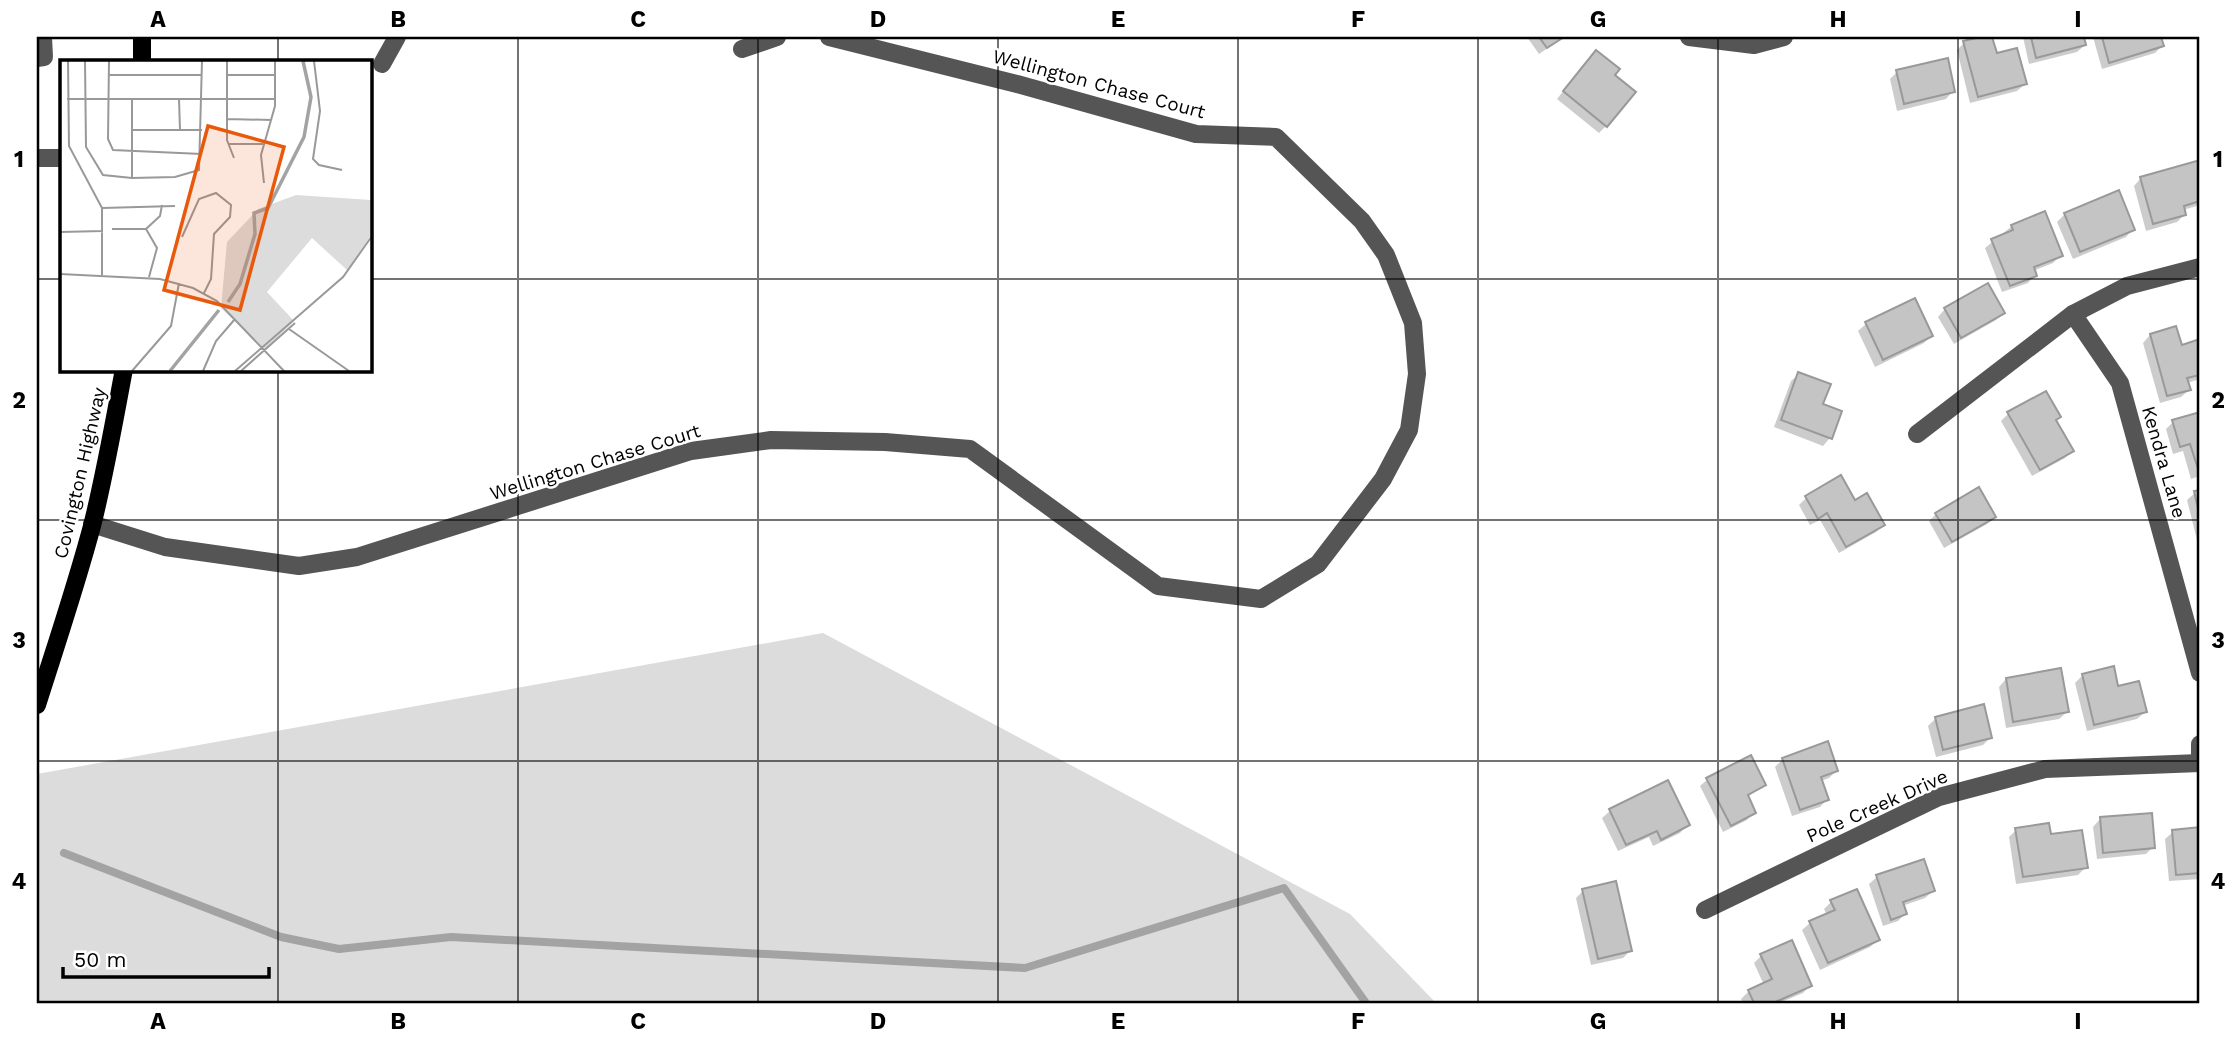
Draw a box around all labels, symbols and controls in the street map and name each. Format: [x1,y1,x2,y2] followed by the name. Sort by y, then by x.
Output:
[150,6,166,33] text: A
[390,6,406,33] text: B
[630,6,646,33] text: C
[870,6,886,33] text: D
[1111,6,1125,33] text: E
[1351,6,1365,33] text: F
[1590,6,1606,33] text: G
[1829,6,1847,33] text: H
[2074,6,2082,33] text: I
[990,45,1208,123] street label: Wellington Chase Court
[60,60,371,371] inset map
[14,146,24,173] text: 1
[2213,146,2223,173] text: 1
[49,385,111,561] street label: Covington Highway
[12,387,26,414] text: 2
[2211,387,2225,414] text: 2
[2137,403,2191,521] street label: Kendra Lane
[487,419,703,505] street label: Wellington Chase Court
[12,627,26,654] text: 3
[2211,627,2225,654] text: 3
[1803,764,1951,848] street label: Pole Creek Drive
[12,868,27,895] text: 4
[2211,868,2226,895] text: 4
[63,935,270,979] scale bar
[74,947,126,972] text: 50 m
[150,1008,166,1035] text: A
[390,1008,406,1035] text: B
[630,1008,646,1035] text: C
[870,1008,886,1035] text: D
[1111,1008,1125,1035] text: E
[1351,1008,1365,1035] text: F
[1590,1008,1606,1035] text: G
[1829,1008,1847,1035] text: H
[2074,1008,2082,1035] text: I

